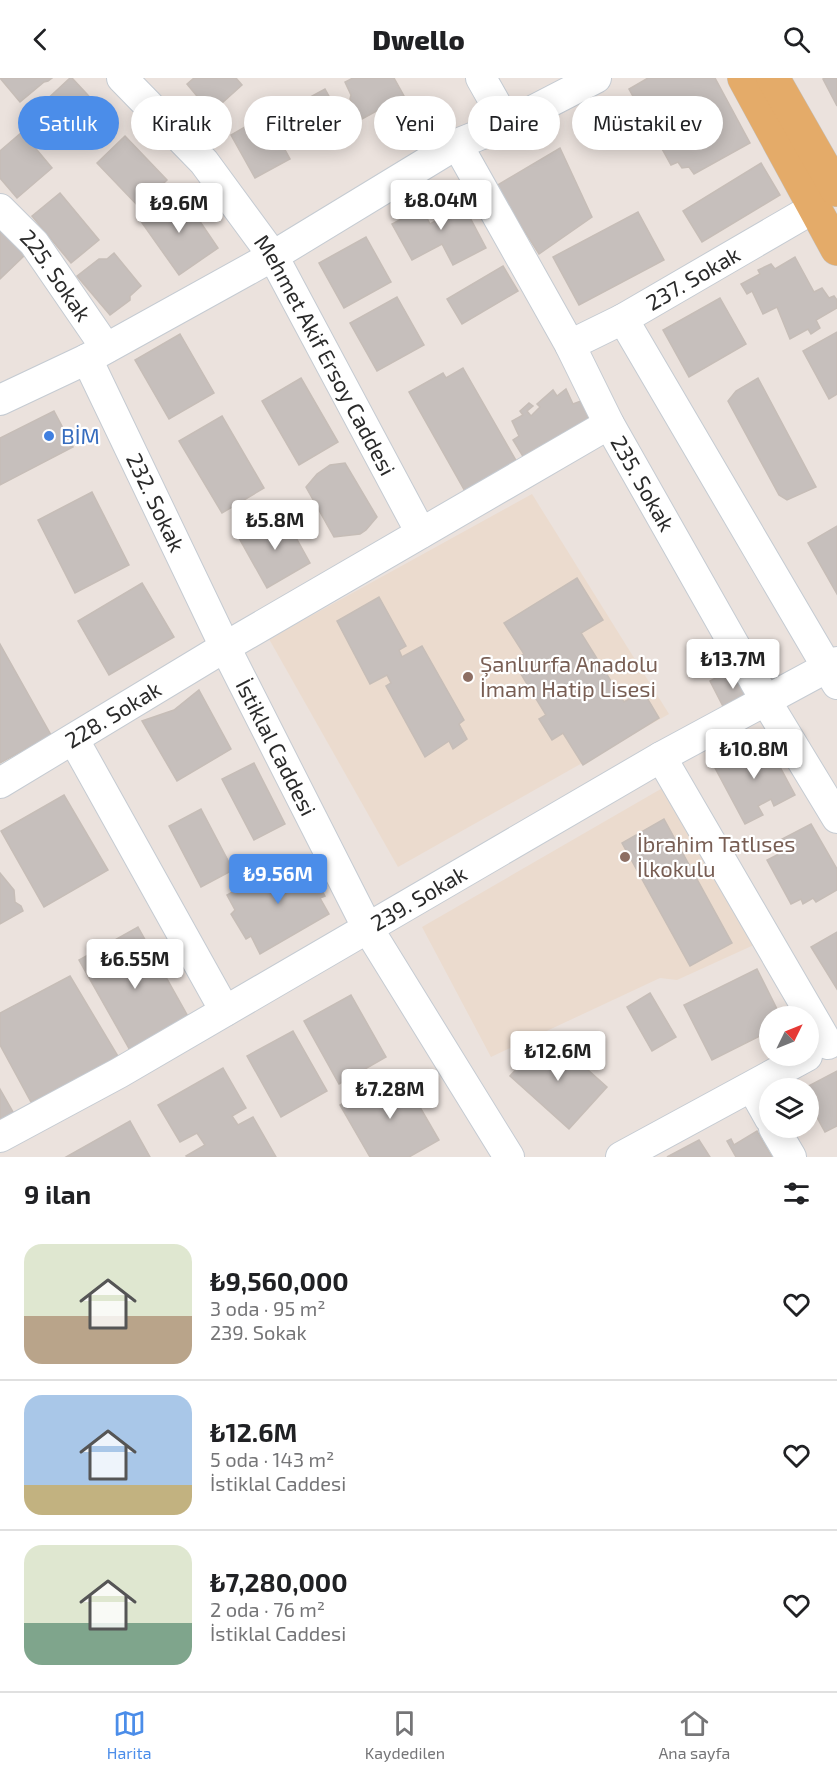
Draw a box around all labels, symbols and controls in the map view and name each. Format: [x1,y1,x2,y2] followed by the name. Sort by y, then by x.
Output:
[24,23,57,56] icon: back
[372,23,465,55] text: Dwello
[780,23,813,56] icon: search
[18,96,119,150] chip: Satılık
[131,96,232,150] chip: Kiralık
[244,96,362,150] chip: Filtreler
[374,96,456,150] chip: Yeni
[468,96,560,150] chip: Daire
[572,96,723,150] chip: Müstakil ev
[392,180,490,231] pin: ₺8.04M
[137,183,221,234] pin: ₺9.6M
[405,187,477,211] text: ₺8.04M
[150,190,208,214] text: ₺9.6M
[16,223,97,326] street label: 225. Sokak
[250,229,402,480] street label: Mehmet Akif Ersoy Caddesi
[641,240,744,315] street label: 237. Sokak
[61,422,100,448] place label: BİM
[42,429,56,443] marker: BİM
[606,431,681,535] street label: 235. Sokak
[122,448,191,555] street label: 232. Sokak
[233,500,317,551] pin: ₺5.8M
[246,507,304,531] text: ₺5.8M
[684,639,782,690] pin: ₺13.7M
[701,646,766,670] text: ₺13.7M
[480,650,658,701] place label: Şanlıurfa Anadolu İmam Hatip Lisesi
[461,670,475,684] marker: Şanlıurfa Anadolu İmam Hatip Lisesi
[231,674,322,820] street label: İstiklal Caddesi
[60,675,165,753] street label: 228. Sokak
[705,729,803,780] pin: ₺10.8M
[720,736,788,760] text: ₺10.8M
[637,830,796,881] place label: İbrahim Tatlıses İlkokulu
[618,850,632,864] marker: İbrahim Tatlıses İlkokulu
[229,854,327,905] pin: ₺9.56M
[366,859,471,935] street label: 239. Sokak
[243,861,313,885] text: ₺9.56M
[86,939,184,990] pin: ₺6.55M
[101,946,169,970] text: ₺6.55M
[759,1006,819,1066] north arrow
[759,1006,819,1138] map controls
[509,1031,607,1082] pin: ₺12.6M
[524,1038,592,1062] text: ₺12.6M
[341,1069,439,1120] pin: ₺7.28M
[356,1076,424,1100] text: ₺7.28M
[759,1078,819,1138] button: layers
[780,1177,813,1210] icon: filters
[24,1178,91,1209] text: 9 ilan
[210,1265,349,1296] text: ₺9,560,000
[72,1268,144,1340] icon: home
[780,1288,813,1321] icon: heart
[210,1296,325,1320] text: 3 oda · 95 m²
[210,1320,307,1344] text: 239. Sokak
[210,1416,297,1447] text: ₺12.6M
[72,1419,144,1491] icon: home
[780,1439,813,1472] icon: heart
[210,1447,334,1471] text: 5 oda · 143 m²
[210,1471,346,1495] text: İstiklal Caddesi
[210,1566,348,1597] text: ₺7,280,000
[72,1569,144,1641] icon: home
[780,1589,813,1622] icon: heart
[210,1597,325,1621] text: 2 oda · 76 m²
[210,1621,346,1645] text: İstiklal Caddesi
[107,1707,151,1762] tab: Harita
[365,1707,445,1762] tab: Kaydedilen
[658,1707,730,1762] tab: Ana sayfa

